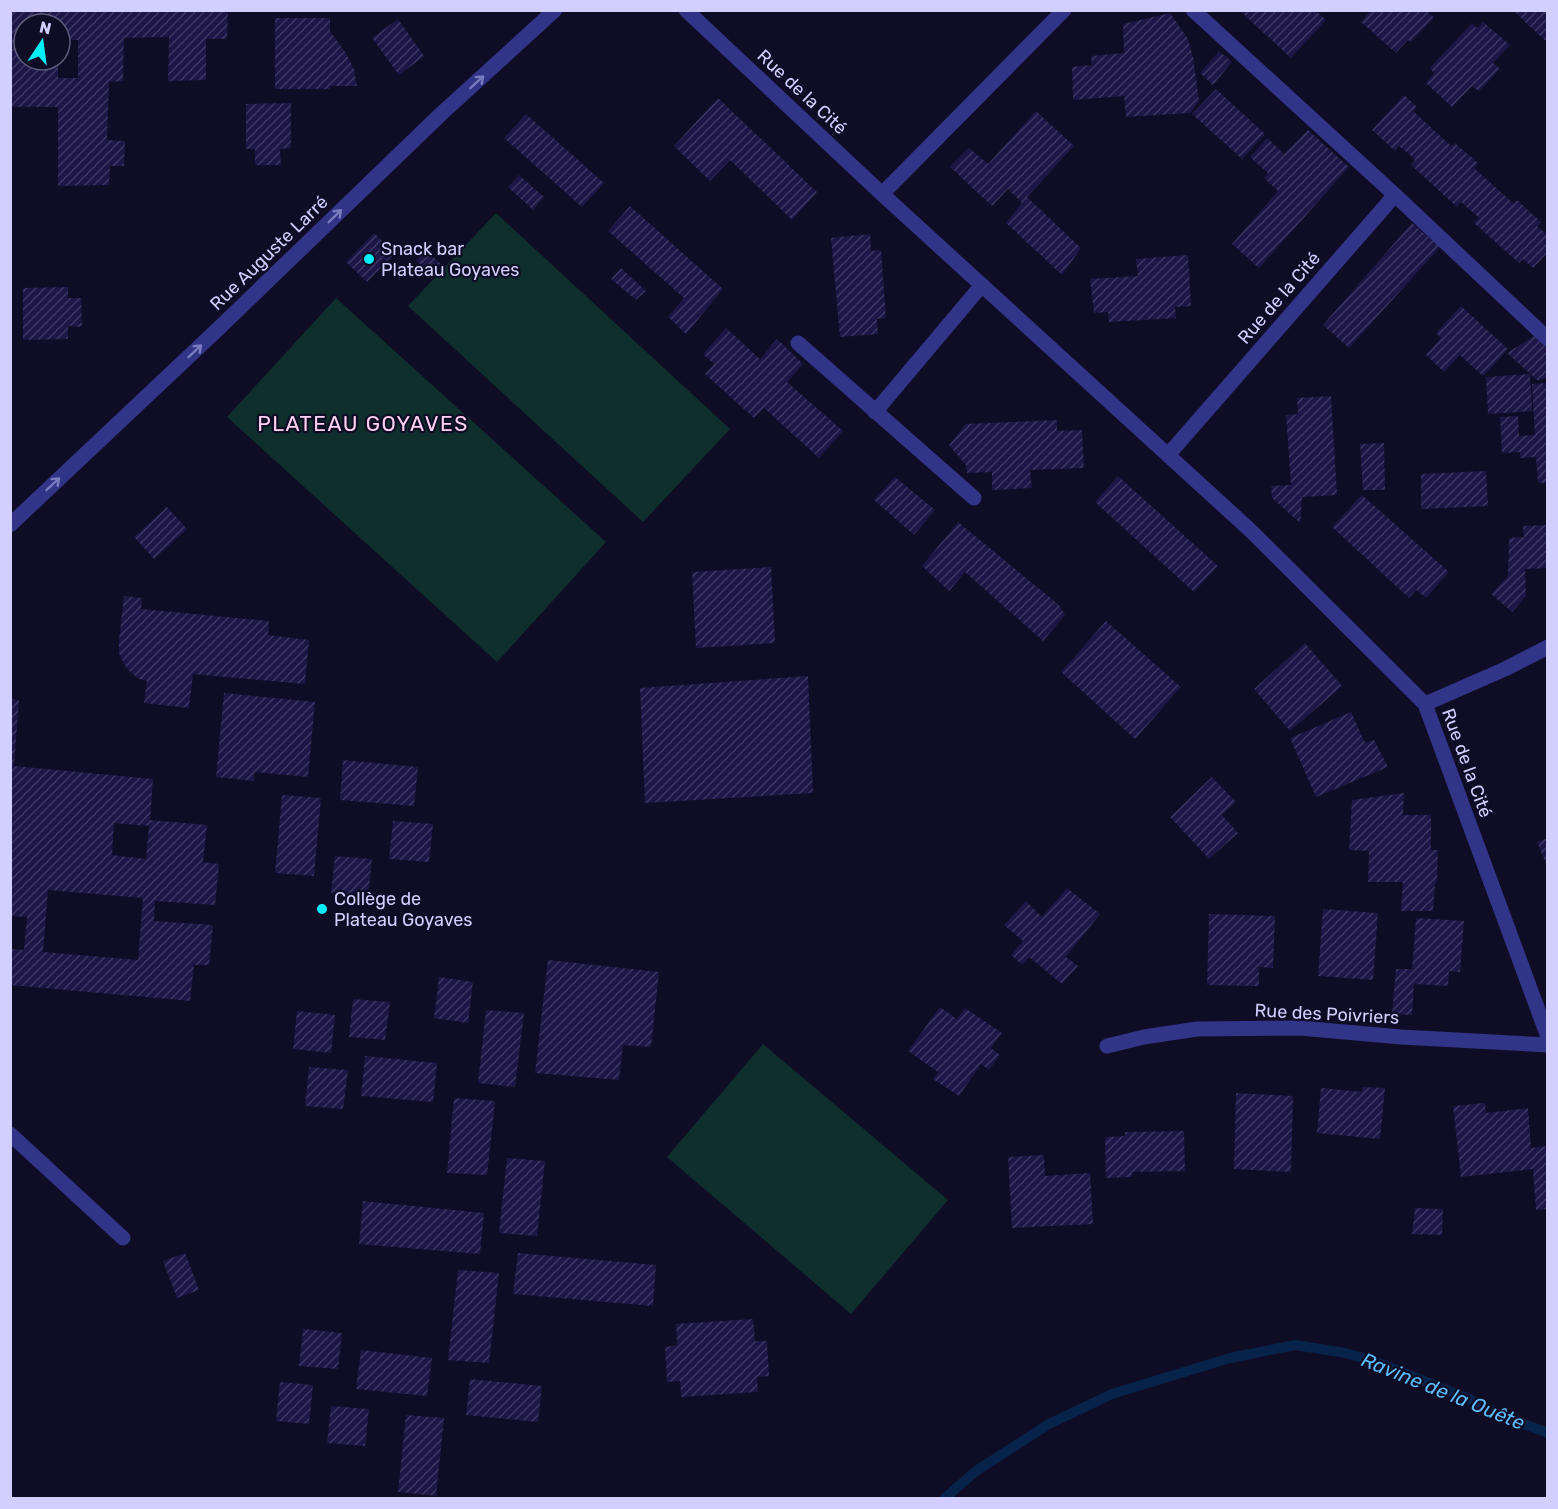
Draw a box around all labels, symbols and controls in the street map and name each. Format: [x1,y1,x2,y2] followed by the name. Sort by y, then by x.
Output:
[12,12,72,72] north arrow
[38,17,53,38] text: N
[753,45,851,139] street label: Rue de la Cité
[469,75,484,89] one-way arrow
[205,191,333,315] street label: Rue Auguste Larré
[328,209,343,223] one-way arrow
[381,238,520,281] place label: Snack bar Plateau Goyaves
[1233,248,1325,348] street label: Rue de la Cité
[362,252,376,266] marker: Snack bar Plateau Goyaves
[187,344,202,358] one-way arrow
[257,411,469,436] district label: PLATEAU GOYAVES
[45,477,60,492] one-way arrow
[1437,705,1497,821] street label: Rue de la Cité
[334,888,473,931] place label: Collège de Plateau Goyaves
[315,902,329,916] marker: Collège de Plateau Goyaves
[1254,999,1400,1029] street label: Rue des Poivriers
[1358,1347,1528,1435] water label: Ravine de la Ouête

